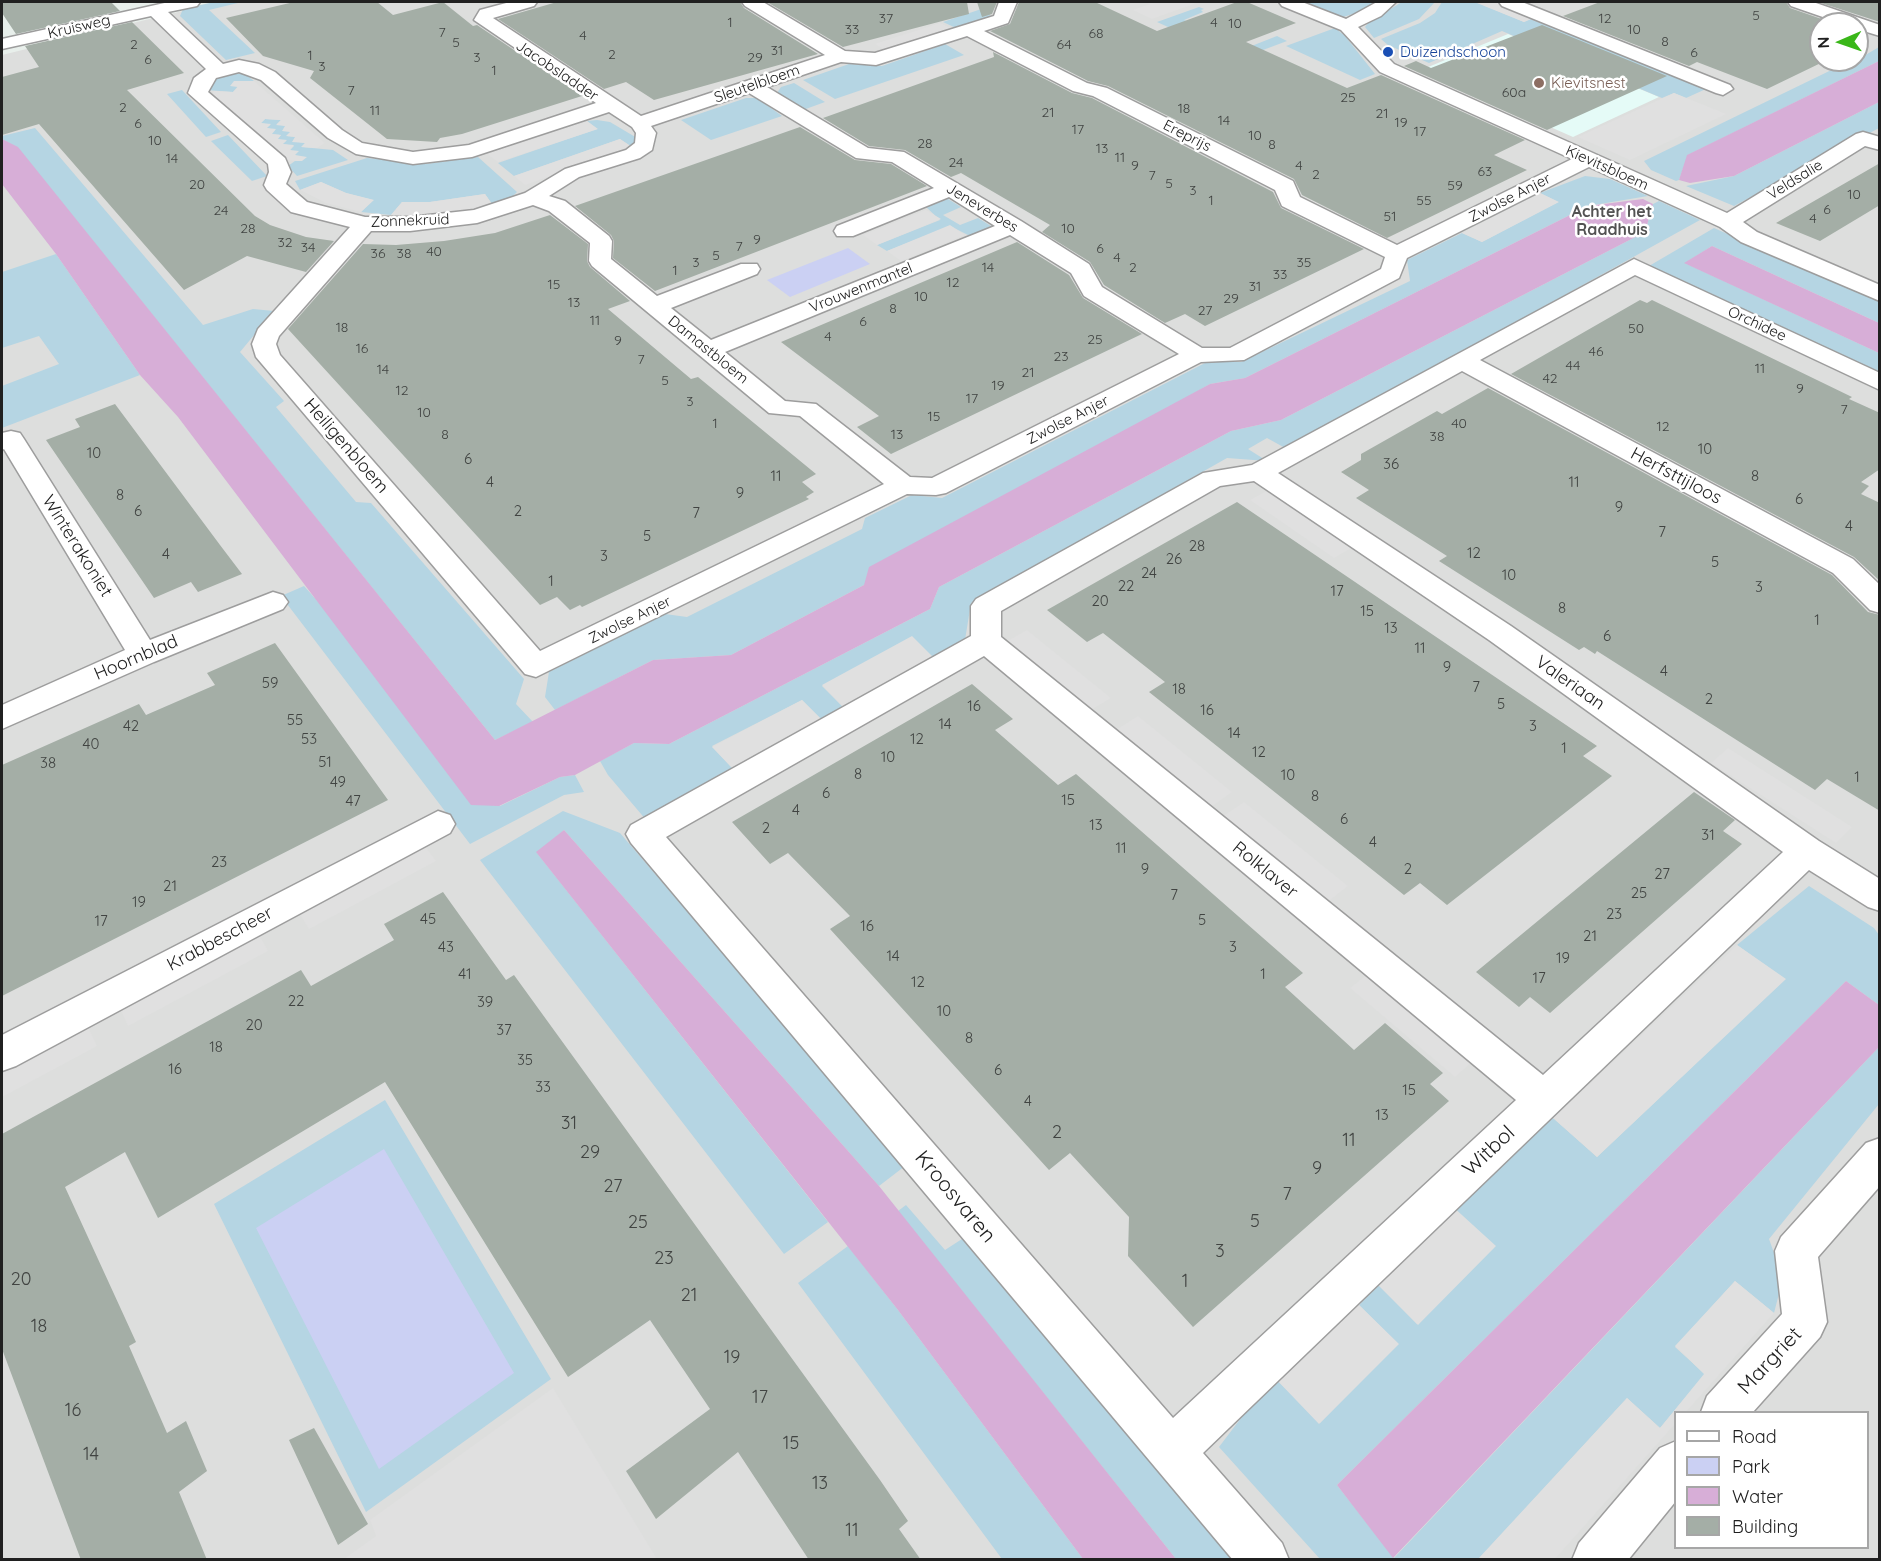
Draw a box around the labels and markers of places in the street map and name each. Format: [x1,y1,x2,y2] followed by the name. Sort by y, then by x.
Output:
[1400,43,1506,61] place label: Duizendschoon
[1381,45,1395,59] marker: Duizendschoon
[1551,74,1626,92] place label: Kievitsnest
[1532,76,1546,90] marker: Kievitsnest

